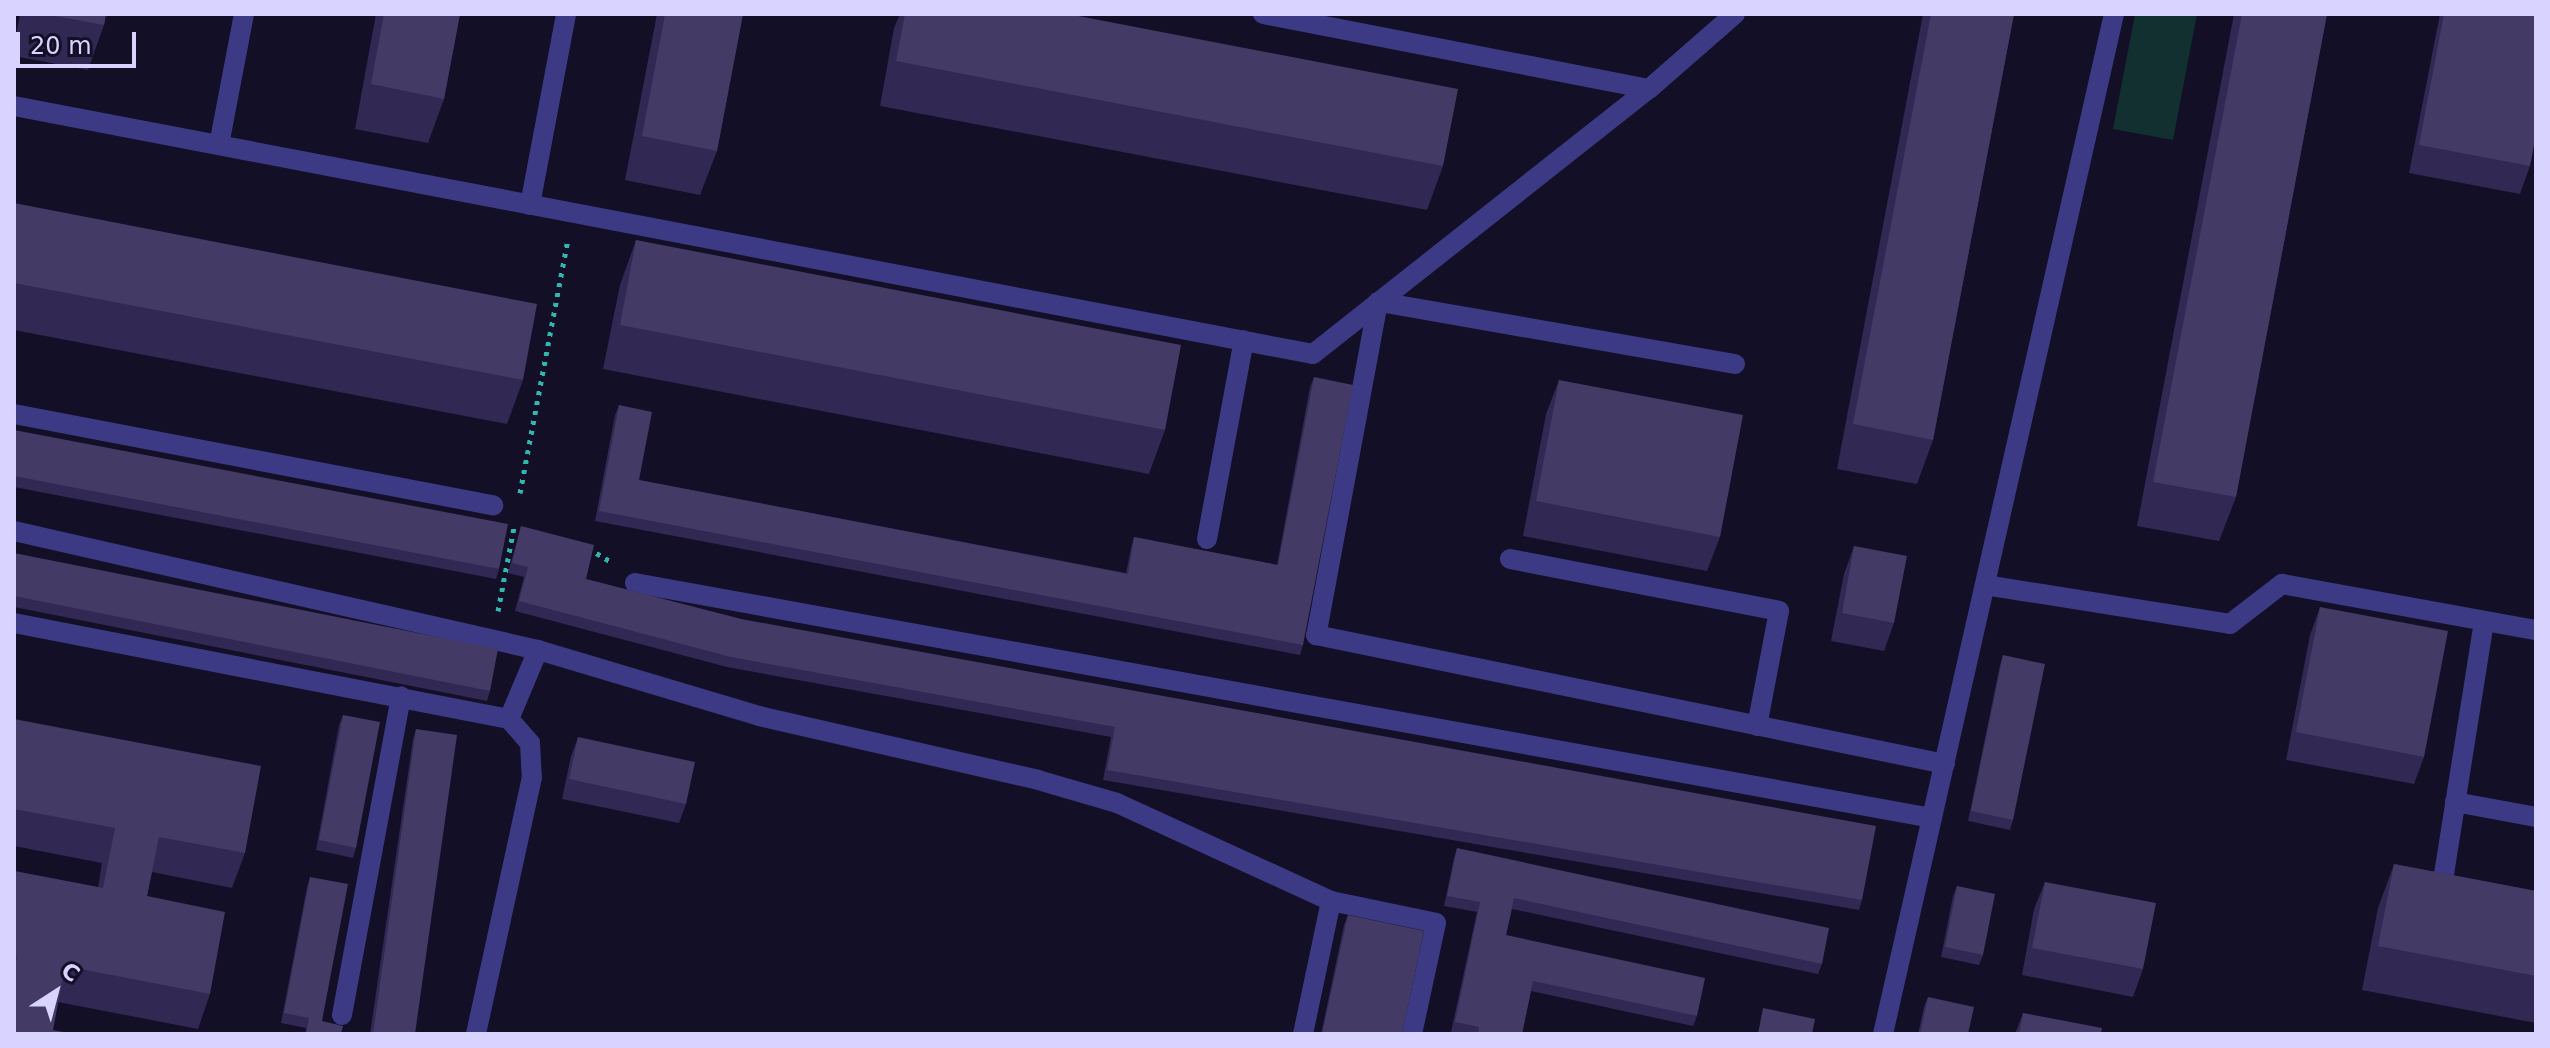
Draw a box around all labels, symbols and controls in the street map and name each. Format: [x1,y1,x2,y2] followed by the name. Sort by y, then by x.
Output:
[20,16,140,66] scale bar
[30,32,92,60] text: 20 m
[16,952,96,1032] north arrow
[57,957,84,987] text: С

